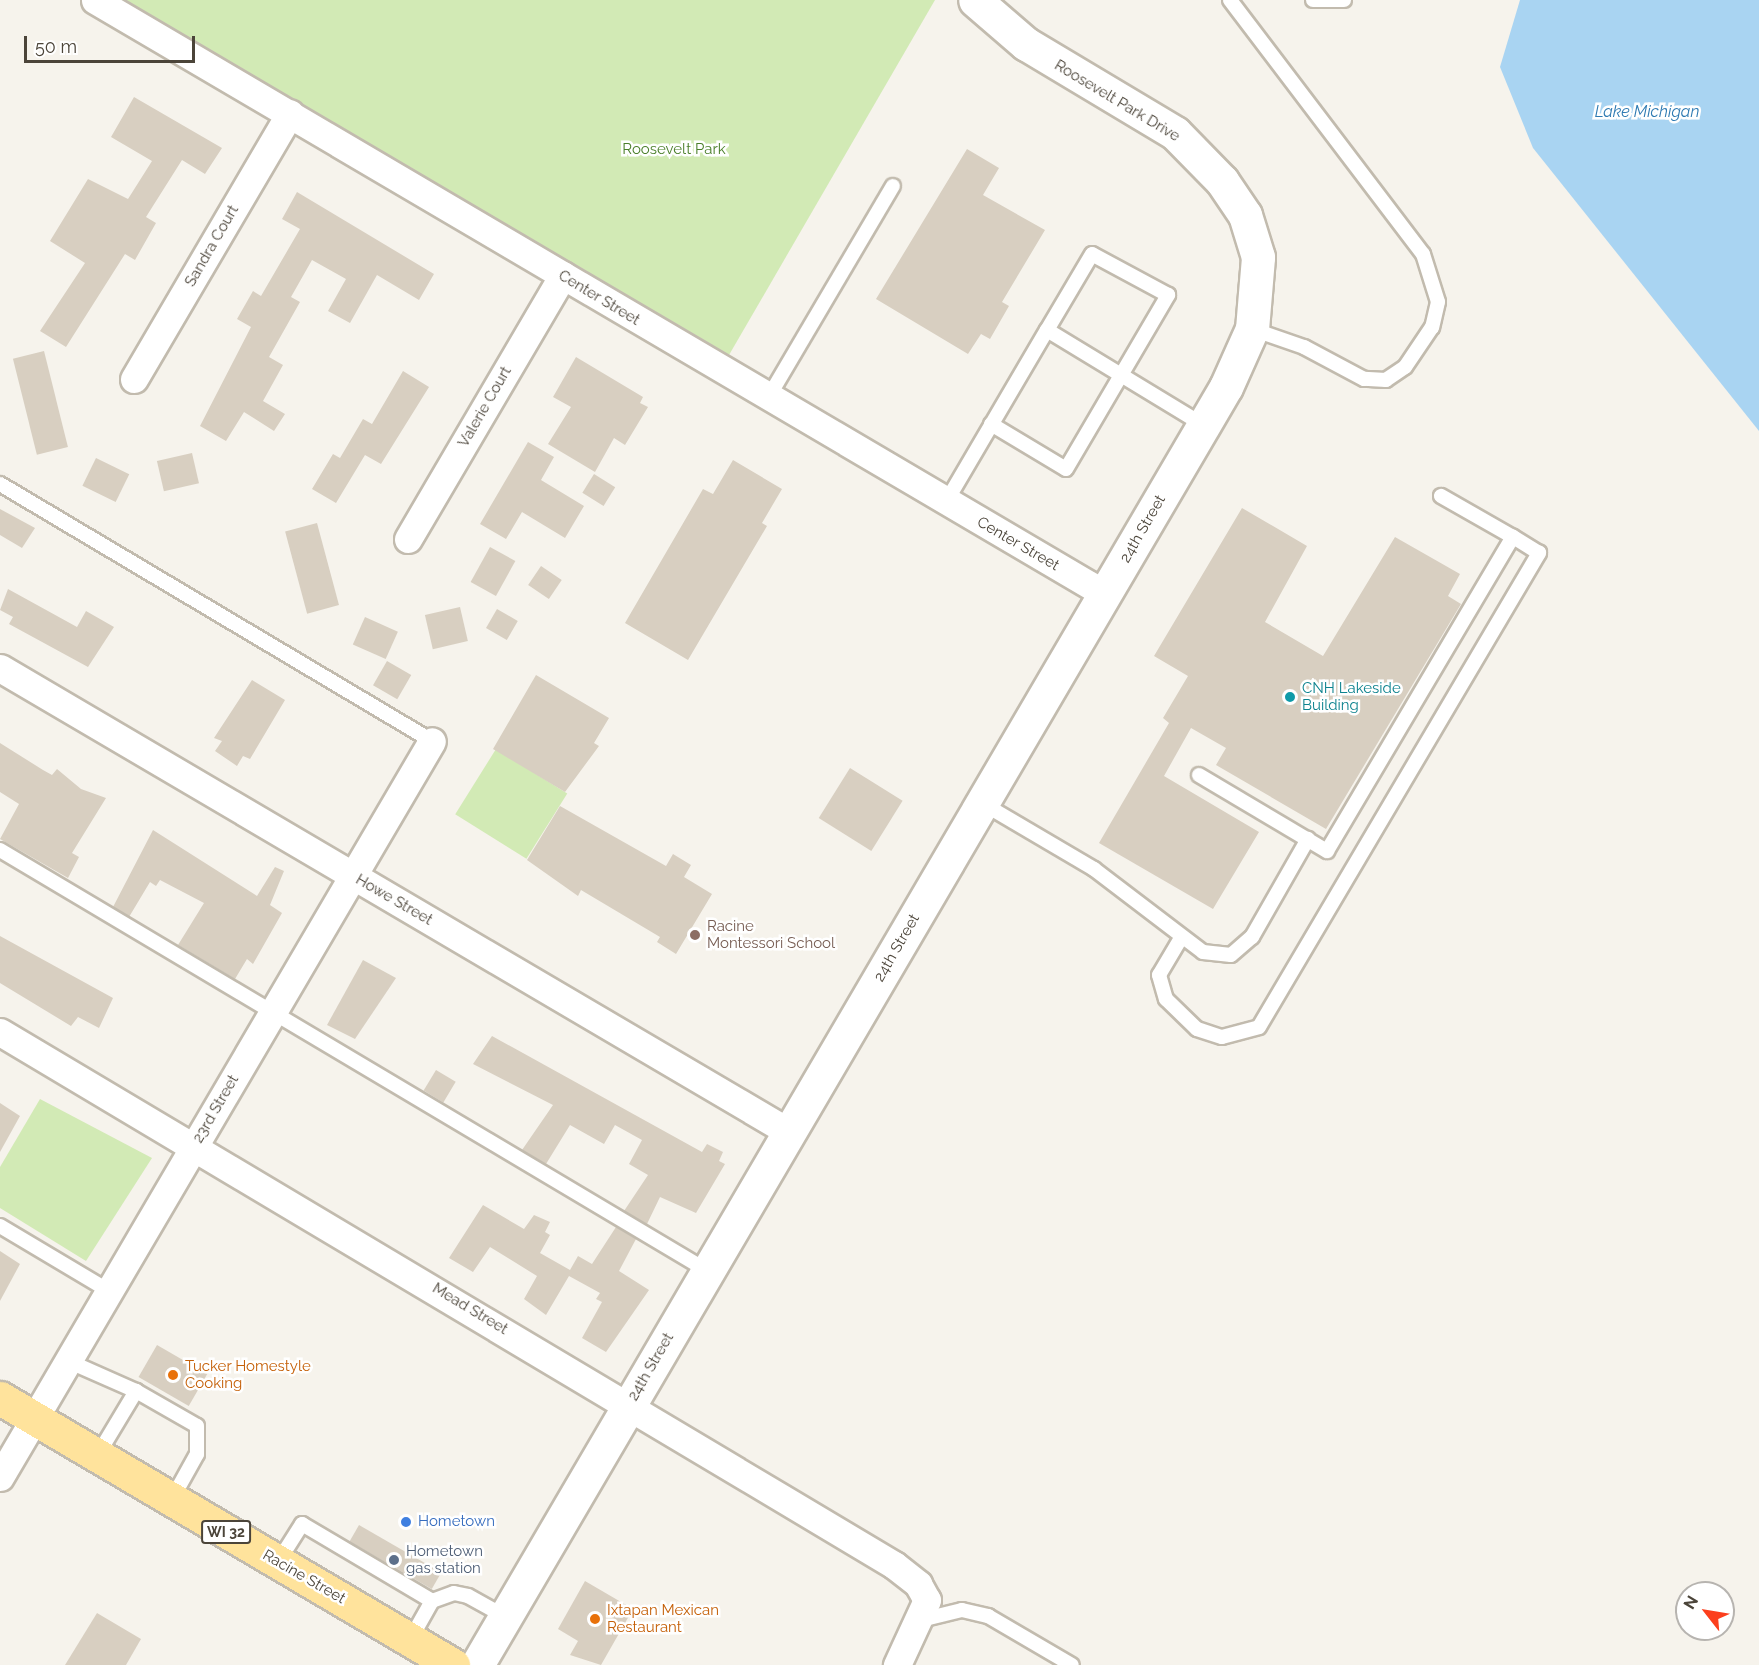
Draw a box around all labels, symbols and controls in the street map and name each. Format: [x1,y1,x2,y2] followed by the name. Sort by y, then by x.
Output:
[27,24,198,62] scale bar
[35,36,77,57] text: 50 m
[1051,56,1183,146] street label: Roosevelt Park Drive
[1595,102,1699,122] water label: Lake Michigan
[622,141,726,159] park label: Roosevelt Park
[181,202,243,290] street label: Sandra Court
[555,267,643,329] street label: Center Street
[455,364,515,450] street label: Valerie Court
[1116,492,1170,566] street label: 24th Street
[974,513,1062,575] street label: Center Street
[1302,679,1401,714] place label: CNH Lakeside Building
[1283,690,1297,704] marker: CNH Lakeside Building
[352,871,436,929] street label: Howe Street
[870,911,924,985] street label: 24th Street
[707,917,835,952] place label: Racine Montessori School
[688,928,702,942] marker: Racine Montessori School
[189,1072,243,1146] street label: 23rd Street
[429,1279,511,1339] street label: Mead Street
[624,1330,678,1404] street label: 24th Street
[185,1357,311,1392] place label: Tucker Homestyle Cooking
[166,1368,180,1382] marker: Tucker Homestyle Cooking
[418,1513,495,1531] place label: Hometown
[399,1515,413,1529] marker: Hometown
[200,1521,252,1543] road number: WI 32
[406,1542,483,1577] place label: Hometown gas station
[260,1546,348,1608] street label: Racine Street
[387,1553,401,1567] marker: Hometown gas station
[1675,1581,1735,1641] north arrow
[1680,1592,1702,1613] text: N
[607,1601,719,1636] place label: Ixtapan Mexican Restaurant
[588,1612,602,1626] marker: Ixtapan Mexican Restaurant

